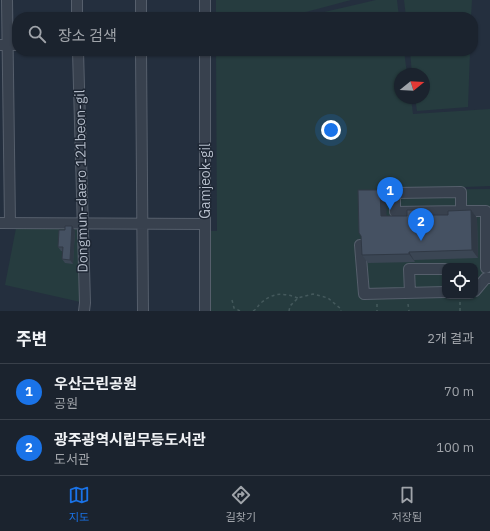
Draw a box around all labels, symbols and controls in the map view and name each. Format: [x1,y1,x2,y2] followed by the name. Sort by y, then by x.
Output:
[12,12,478,56] search box
[26,23,48,45] icon: search
[58,26,117,45] text: 장소 검색
[394,68,430,104] north arrow
[70,89,92,273] street label: Dongmun-daero 121beon-gil
[321,120,341,140] your location
[196,143,214,219] street label: Gamjeok-gil
[377,177,403,210] pin: 1
[408,208,434,241] pin: 2
[442,263,478,299] map controls
[442,263,478,299] button: locate
[16,328,47,350] text: 주변
[427,330,474,347] text: 2개 결과
[54,374,137,393] text: 우산근린공원
[25,383,33,400] text: 1
[444,383,474,400] text: 70 m
[54,395,78,412] text: 공원
[54,430,206,449] text: 광주광역시립무등도서관
[25,439,33,456] text: 2
[436,439,474,456] text: 100 m
[54,451,90,468] text: 도서관
[68,484,90,524] tab: 지도
[226,484,256,524] tab: 길찾기
[392,484,422,524] tab: 저장됨

